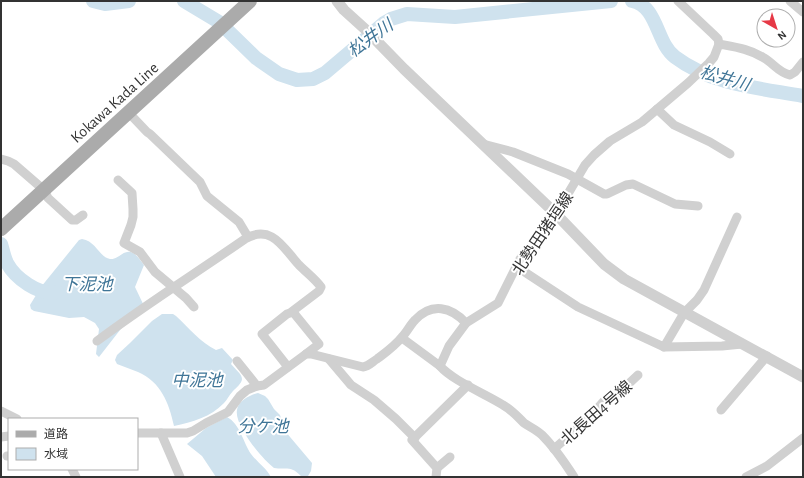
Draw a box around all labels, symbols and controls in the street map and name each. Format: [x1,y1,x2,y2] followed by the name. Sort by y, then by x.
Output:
[756,8,796,48] north arrow
[344,15,398,60] water label: 松井川
[776,29,788,42] text: N
[68,60,161,146] street label: Kokawa Kada Line
[698,62,754,94] water label: 松井川
[509,189,576,278] street label: 北勢田猪垣線
[62,275,114,293] water label: 下泥池
[172,371,224,389] water label: 中泥池
[558,377,635,448] street label: 北長田4号線
[238,417,290,435] water label: 分ケ池
[8,418,138,470] legend
[44,427,68,440] text: 道路
[44,448,68,460] text: 水域

